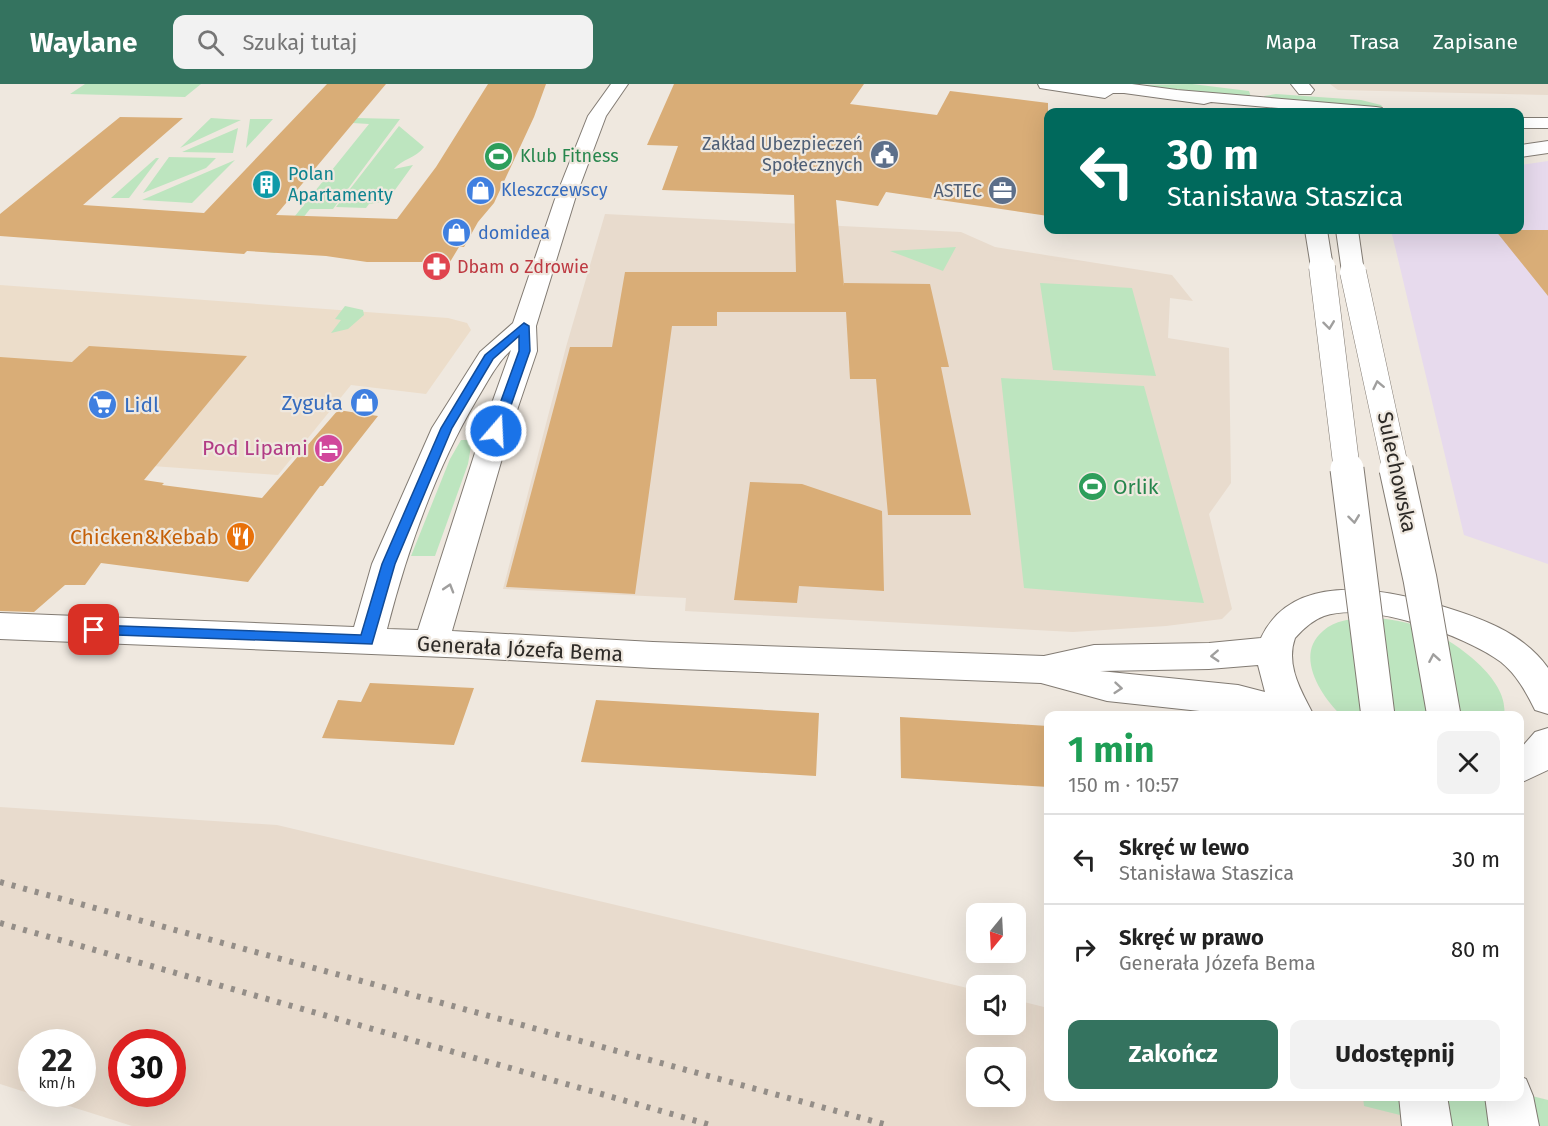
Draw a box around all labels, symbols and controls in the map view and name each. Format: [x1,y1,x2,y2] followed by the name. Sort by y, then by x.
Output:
[173,15,593,69] search box
[30,26,137,59] text: Waylane
[194,26,227,59] icon: search
[242,29,358,56] text: Szukaj tutaj
[1265,29,1317,55] text: Mapa
[1350,29,1400,55] text: Trasa
[1433,29,1518,55] text: Zapisane
[1167,130,1259,180] text: 30 m
[1068,132,1146,210] icon: left
[702,133,863,176] place label: Zakład Ubezpieczeń Społecznych
[868,138,900,170] public building icon: Zakład Ubezpieczeń Społecznych
[483,140,515,172] sports icon: Klub Fitness
[520,145,619,167] place label: Klub Fitness
[288,163,393,206] place label: Polan Apartamenty
[251,168,283,200] building icon: Polan Apartamenty
[464,174,496,206] shop icon: Kleszczewscy
[987,175,1019,207] office icon: ASTEC
[501,179,608,201] place label: Kleszczewscy
[933,180,982,202] place label: ASTEC
[1167,181,1403,213] text: Stanisława Staszica
[441,217,473,249] shop icon: domidea
[478,222,550,244] place label: domidea
[420,251,452,283] pharmacy icon: Dbam o Zdrowie
[457,256,589,278] place label: Dbam o Zdrowie
[1323,321,1335,330] one-way arrow
[1372,380,1385,390] one-way arrow
[348,387,380,419] shop icon: Zyguła
[87,389,119,421] supermarket icon: Lidl
[281,390,343,416] place label: Zyguła
[124,392,159,418] place label: Lidl
[464,399,528,463] position arrow
[1372,409,1422,535] street label: Sulechowska
[313,432,345,464] hotel icon: Pod Lipami
[202,435,308,461] place label: Pod Lipami
[1076,471,1108,503] sports icon: Orlik
[1113,474,1159,500] place label: Orlik
[1348,514,1360,523] one-way arrow
[224,521,256,553] restaurant icon: Chicken&Kebab
[70,524,219,550] place label: Chicken&Kebab
[442,584,454,594] one-way arrow
[68,604,119,655] pin
[77,613,110,646] icon: arrive
[416,631,624,667] street label: Generała Józefa Bema
[1211,649,1220,662] one-way arrow
[1428,653,1441,663] one-way arrow
[1114,681,1123,694] one-way arrow
[1068,728,1155,772] text: 1 min
[1437,731,1500,794] button: close
[1068,773,1179,797] text: 150 m · 10:57
[1119,834,1249,861] text: Skręć w lewo
[1068,843,1101,876] icon: left
[1452,846,1500,873] text: 30 m
[1119,861,1294,885] text: Stanisława Staszica
[966,903,1026,963] north arrow
[966,903,1026,1107] map controls
[1119,924,1264,951] text: Skręć w prawo
[1068,933,1101,966] icon: right
[1451,936,1500,963] text: 80 m
[1119,951,1316,975] text: Generała Józefa Bema
[966,975,1026,1035] button: sound
[1068,1020,1278,1089] button: Zakończ
[1290,1020,1500,1089] button: Udostępnij
[108,1029,186,1107] speed limit sign: 30
[41,1043,73,1079] text: 22
[966,1047,1026,1107] button: search
[38,1074,76,1092] text: km/h

